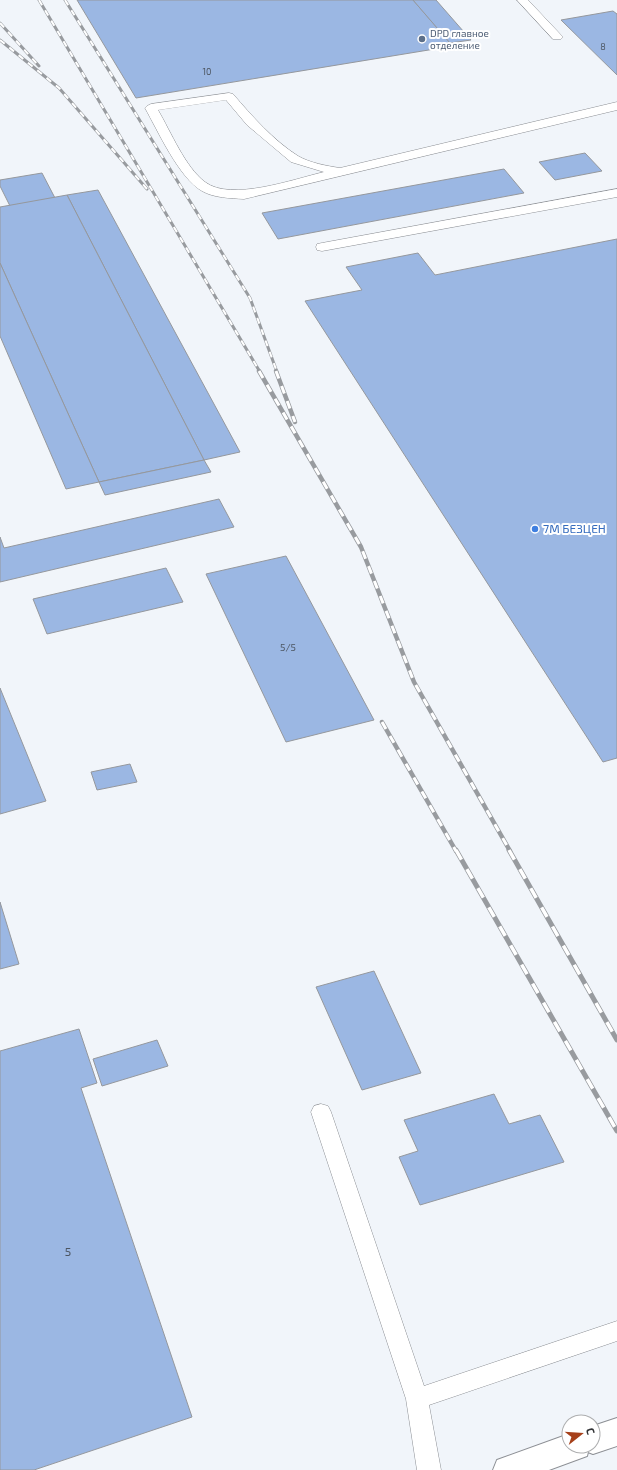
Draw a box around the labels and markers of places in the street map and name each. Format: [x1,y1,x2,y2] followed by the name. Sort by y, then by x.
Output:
[430,27,489,51] place label: DPD главное отделение
[417,34,427,44] marker: DPD главное отделение
[543,521,606,535] place label: 7М БЕЗЦЕН
[530,524,540,534] marker: 7М БЕЗЦЕН

